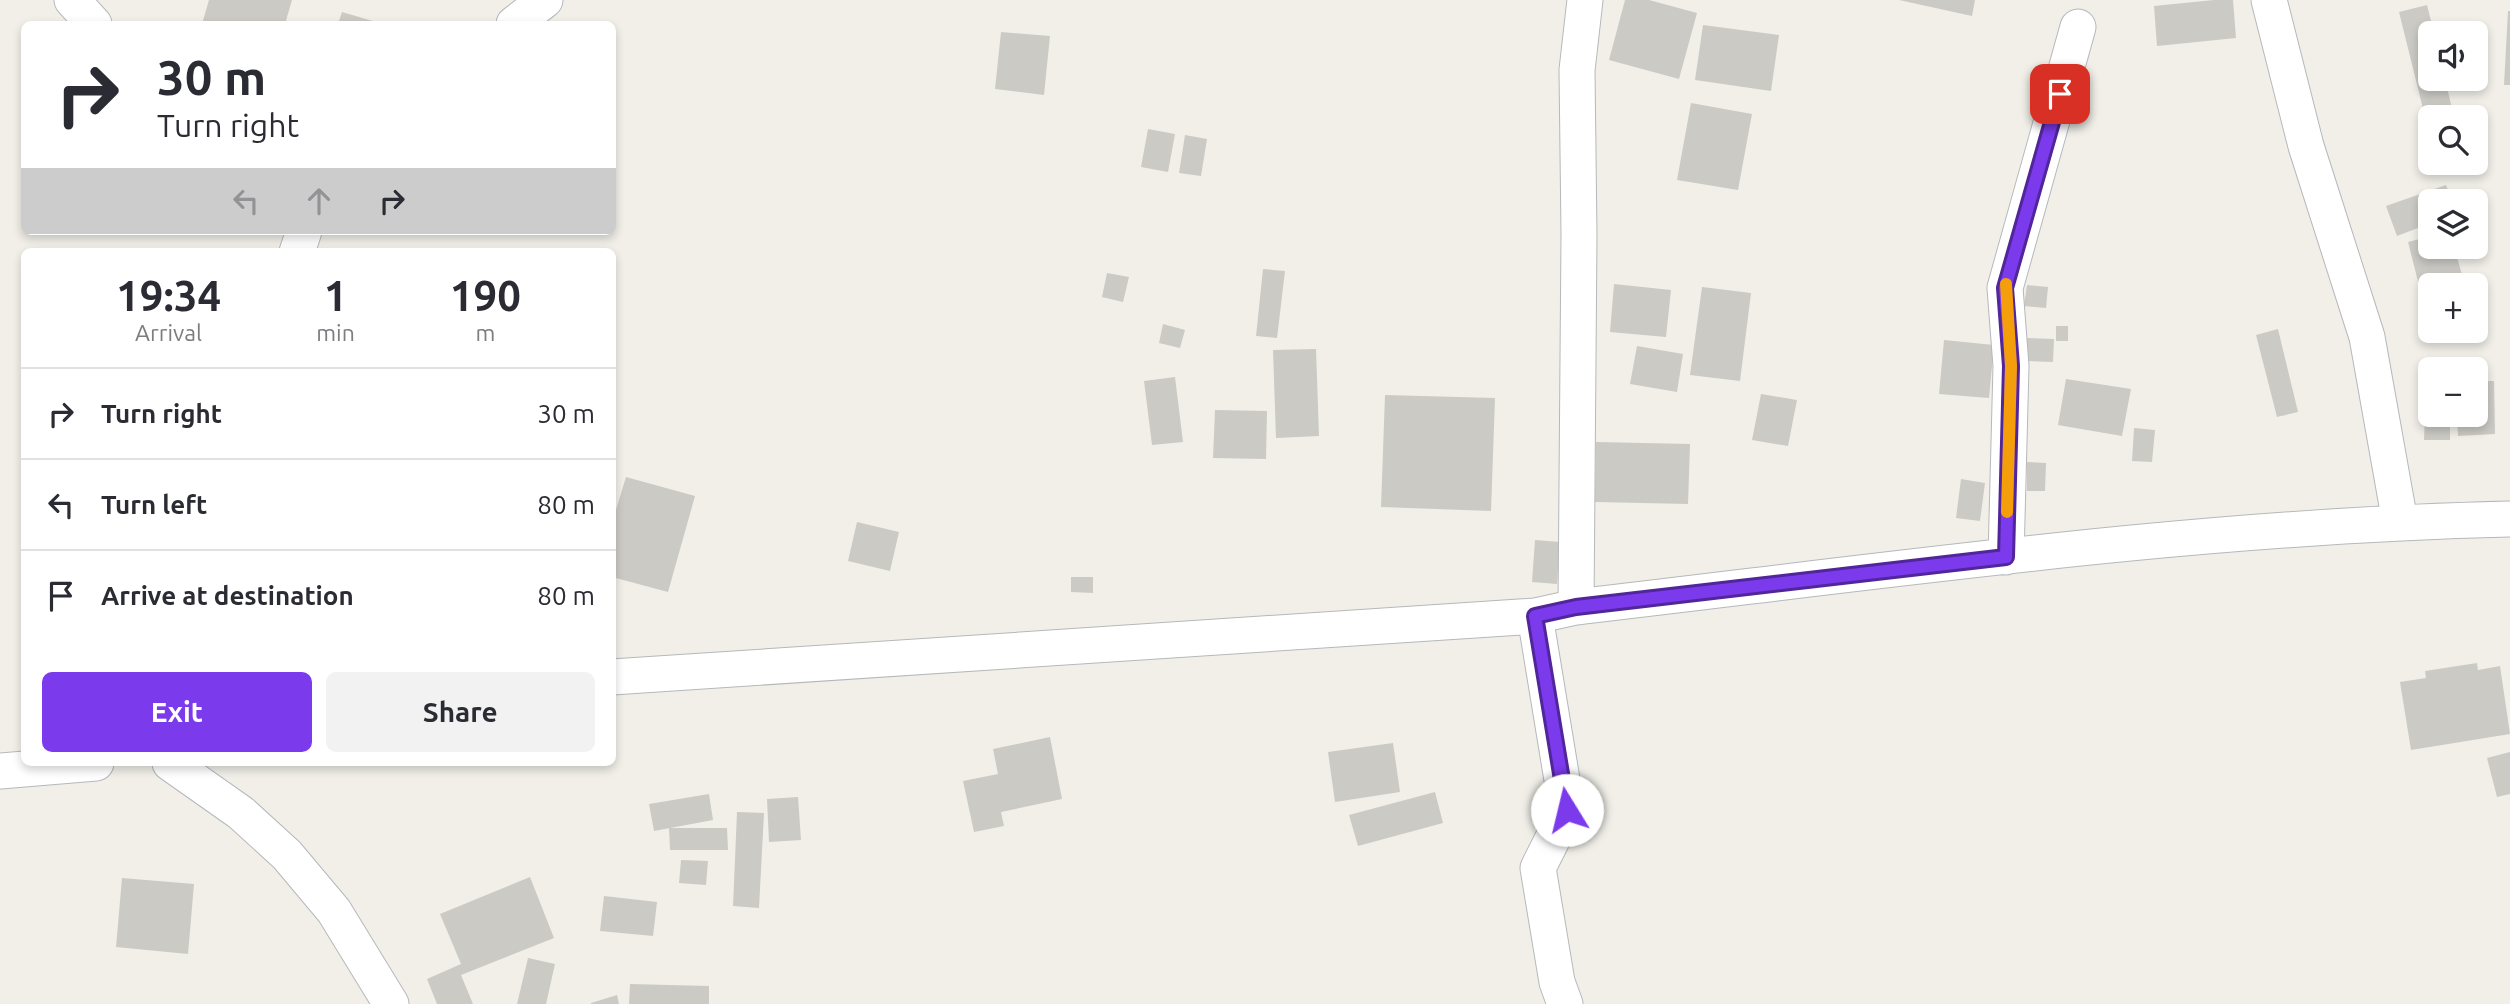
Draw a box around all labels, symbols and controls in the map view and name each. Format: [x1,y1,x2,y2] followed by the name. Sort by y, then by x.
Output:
[2418,21,2488,427] map controls
[2418,21,2488,91] button: sound
[42,49,133,140] icon: right
[157,49,266,104] text: 30 m
[2030,64,2090,124] pin
[2041,75,2079,113] icon: arrive
[2418,105,2488,175] button: search
[157,107,299,143] text: Turn right
[227,182,265,220] icon: left
[300,182,338,220] icon: ahead
[373,182,411,220] icon: right
[2418,189,2488,259] button: layers
[116,272,221,319] text: 19:34
[324,272,347,319] text: 1
[450,272,521,319] text: 190
[2418,273,2488,343] button: +
[135,320,202,345] text: Arrival
[316,320,355,345] text: min
[475,320,495,345] text: m
[2418,357,2488,427] button: −
[42,395,80,433] icon: right
[101,399,222,428] text: Turn right
[537,399,595,428] text: 30 m
[42,486,80,524] icon: left
[101,490,207,519] text: Turn left
[537,490,595,519] text: 80 m
[42,577,80,615] icon: arrive
[101,581,354,610] text: Arrive at destination
[537,581,595,610] text: 80 m
[42,672,312,752] button: Exit
[326,672,595,752] button: Share
[1530,773,1604,847] position arrow

